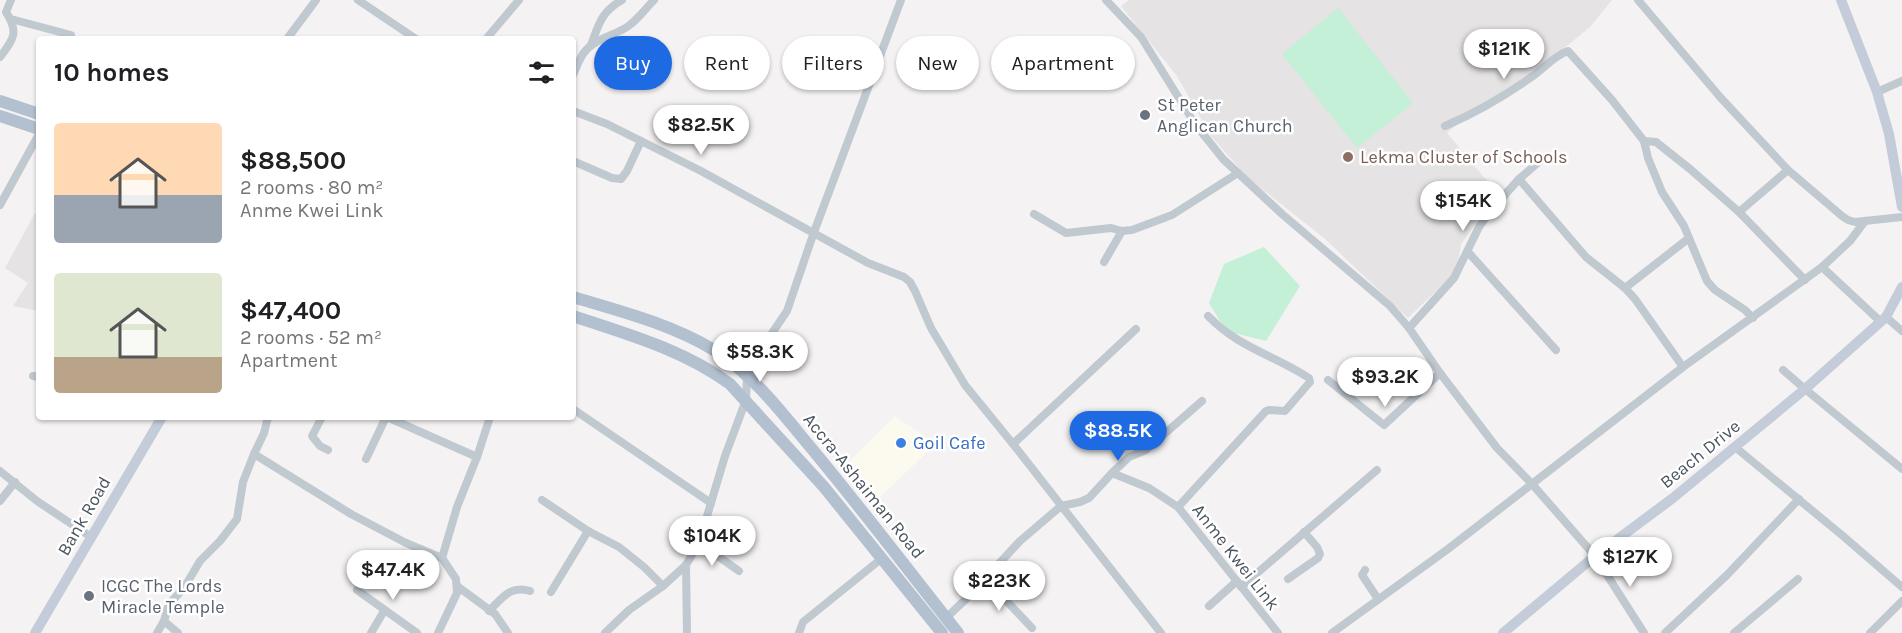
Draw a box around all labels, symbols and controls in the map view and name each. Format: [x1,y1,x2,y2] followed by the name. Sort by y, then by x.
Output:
[1462,29,1546,80] pin: $121K
[594,36,672,90] chip: Buy
[684,36,770,90] chip: Rent
[782,36,884,90] chip: Filters
[896,36,979,90] chip: New
[991,36,1135,90] chip: Apartment
[1477,37,1531,60] text: $121K
[525,56,558,89] icon: filters
[54,57,169,88] text: 10 homes
[1157,94,1293,137] place label: St Peter Anglican Church
[652,105,750,156] pin: $82.5K
[1138,108,1152,122] marker: St Peter Anglican Church
[667,113,735,136] text: $82.5K
[240,145,346,176] text: $88,500
[1360,146,1568,168] place label: Lekma Cluster of Schools
[102,147,174,219] icon: home
[1341,150,1355,164] marker: Lekma Cluster of Schools
[240,176,383,199] text: 2 rooms · 80 m²
[1421,181,1505,232] pin: $154K
[1434,189,1492,212] text: $154K
[240,199,384,222] text: Anme Kwei Link
[240,295,341,326] text: $47,400
[102,297,174,369] icon: home
[240,326,382,349] text: 2 rooms · 52 m²
[711,332,809,383] pin: $58.3K
[726,340,794,363] text: $58.3K
[240,349,338,372] text: Apartment
[1336,357,1434,408] pin: $93.2K
[1351,365,1419,388] text: $93.2K
[799,409,929,563] street label: Accra-Ashaiman Road
[1069,411,1167,462] pin: $88.5K
[1655,415,1745,493] street label: Beach Drive
[1084,419,1152,442] text: $88.5K
[913,432,985,454] place label: Goil Cafe
[894,436,908,450] marker: Goil Cafe
[53,472,115,560] street label: Bank Road
[1188,499,1284,615] street label: Anme Kwei Link
[670,516,754,567] pin: $104K
[683,524,741,547] text: $104K
[1588,537,1672,588] pin: $127K
[1602,545,1658,568] text: $127K
[344,550,442,601] pin: $47.4K
[361,558,425,581] text: $47.4K
[957,561,1041,612] pin: $223K
[967,569,1031,592] text: $223K
[101,575,224,618] place label: ICGC The Lords Miracle Temple
[82,589,96,603] marker: ICGC The Lords Miracle Temple

